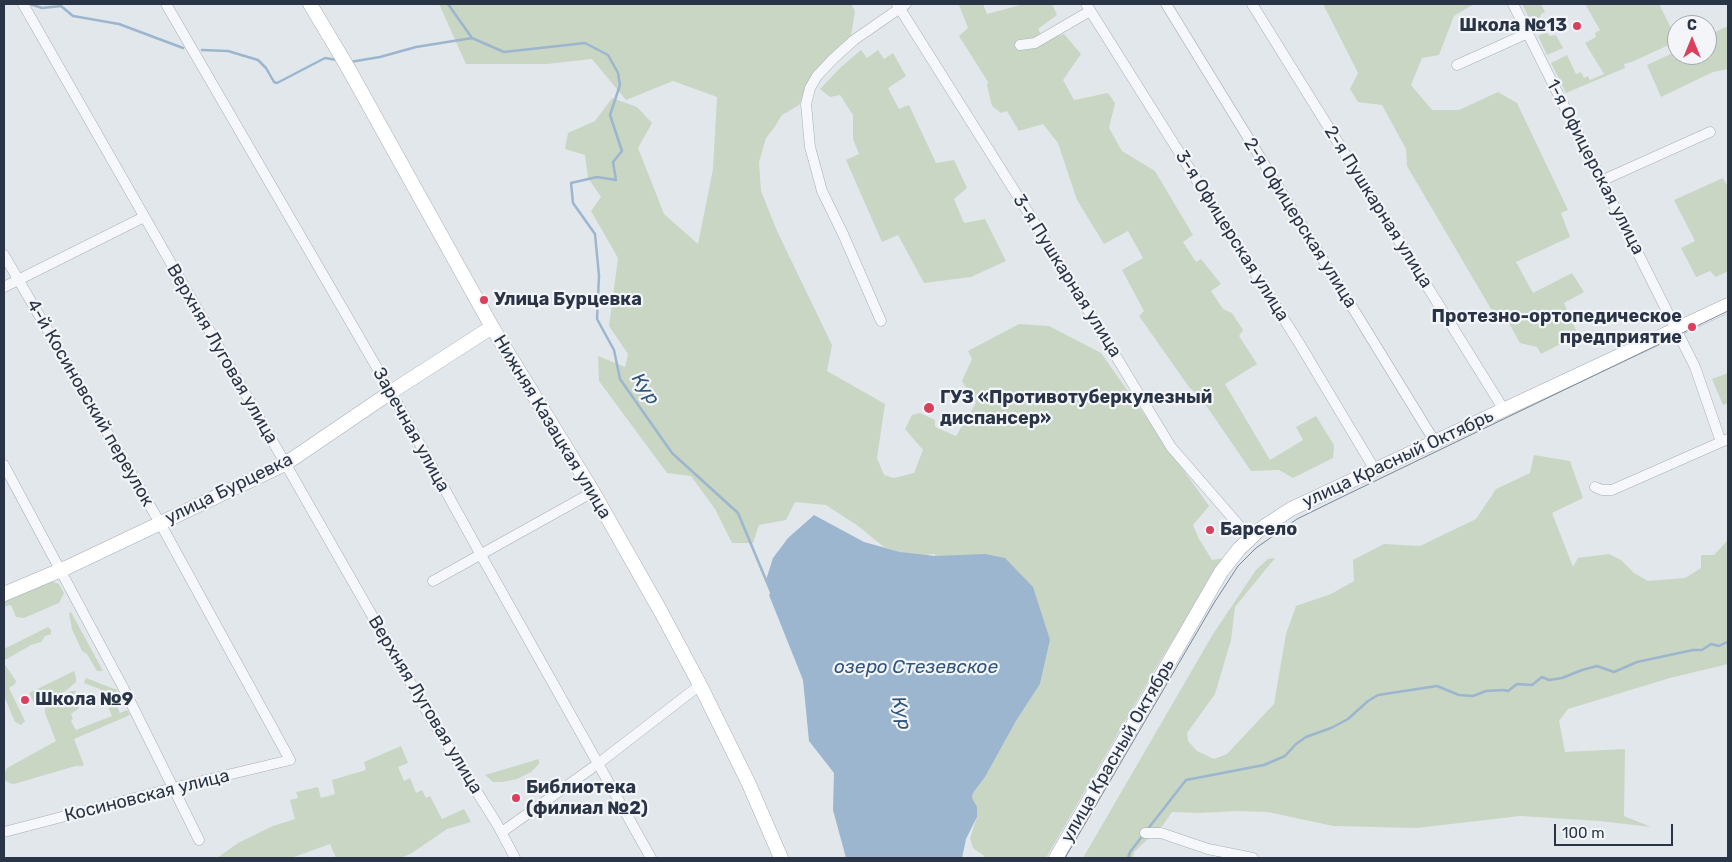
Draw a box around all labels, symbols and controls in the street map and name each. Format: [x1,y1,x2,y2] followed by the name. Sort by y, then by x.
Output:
[1459,15,1567,37] place label: Школа №13
[1667,15,1717,65] north arrow
[1687,17,1697,34] text: С
[1571,20,1583,32] marker: Школа №13
[1541,76,1649,258] street label: 1-я Офицерская улица
[1319,122,1437,292] street label: 2-я Пушкарная улица
[1239,134,1361,312] street label: 2-я Офицерская улица
[1171,147,1293,325] street label: 3-я Офицерская улица
[1008,191,1126,361] street label: 3-я Пушкарная улица
[162,260,282,448] street label: Верхняя Луговая улица
[494,289,642,311] place label: Улица Бурцевка
[478,294,490,306] marker: Улица Бурцевка
[22,296,158,510] street label: 4-й Косиновский переулок
[1432,306,1682,348] place label: Протезно-ортопедическое предприятие
[1686,321,1698,333] marker: Протезно-ортопедическое предприятие
[489,331,615,523] street label: Нижняя Казацкая улица
[368,364,454,496] street label: Заречная улица
[626,369,664,409] water label: Кур
[940,387,1212,429] place label: ГУЗ «Противотуберкулезный диспансер»
[922,401,936,415] marker: ГУЗ «Противотуберкулезный диспансер»
[1299,405,1497,513] street label: улица Красный Октябрь
[162,449,296,529] street label: улица Бурцевка
[1220,519,1297,541] place label: Барсело
[1204,524,1216,536] marker: Барсело
[363,612,487,798] street label: Верхняя Луговая улица
[1057,655,1179,847] street label: улица Красный Октябрь
[834,657,998,679] water label: озеро Стезевское
[35,689,133,711] place label: Школа №9
[19,694,31,706] marker: Школа №9
[886,694,916,732] water label: Кур
[62,765,232,827] street label: Косиновская улица
[526,777,648,820] place label: Библиотека (филиал №2)
[510,792,522,804] marker: Библиотека (филиал №2)
[1557,814,1676,846] scale bar
[1562,824,1604,842] text: 100 m

